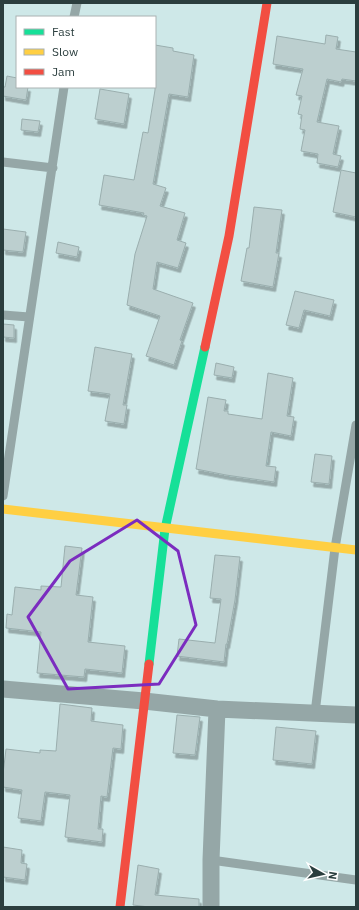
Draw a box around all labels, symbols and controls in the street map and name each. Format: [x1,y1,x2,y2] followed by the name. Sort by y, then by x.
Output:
[16,16,156,88] legend
[52,24,75,39] text: Fast
[52,44,78,59] text: Slow
[52,64,75,79] text: Jam
[303,854,343,894] north arrow
[325,870,340,880] text: N

